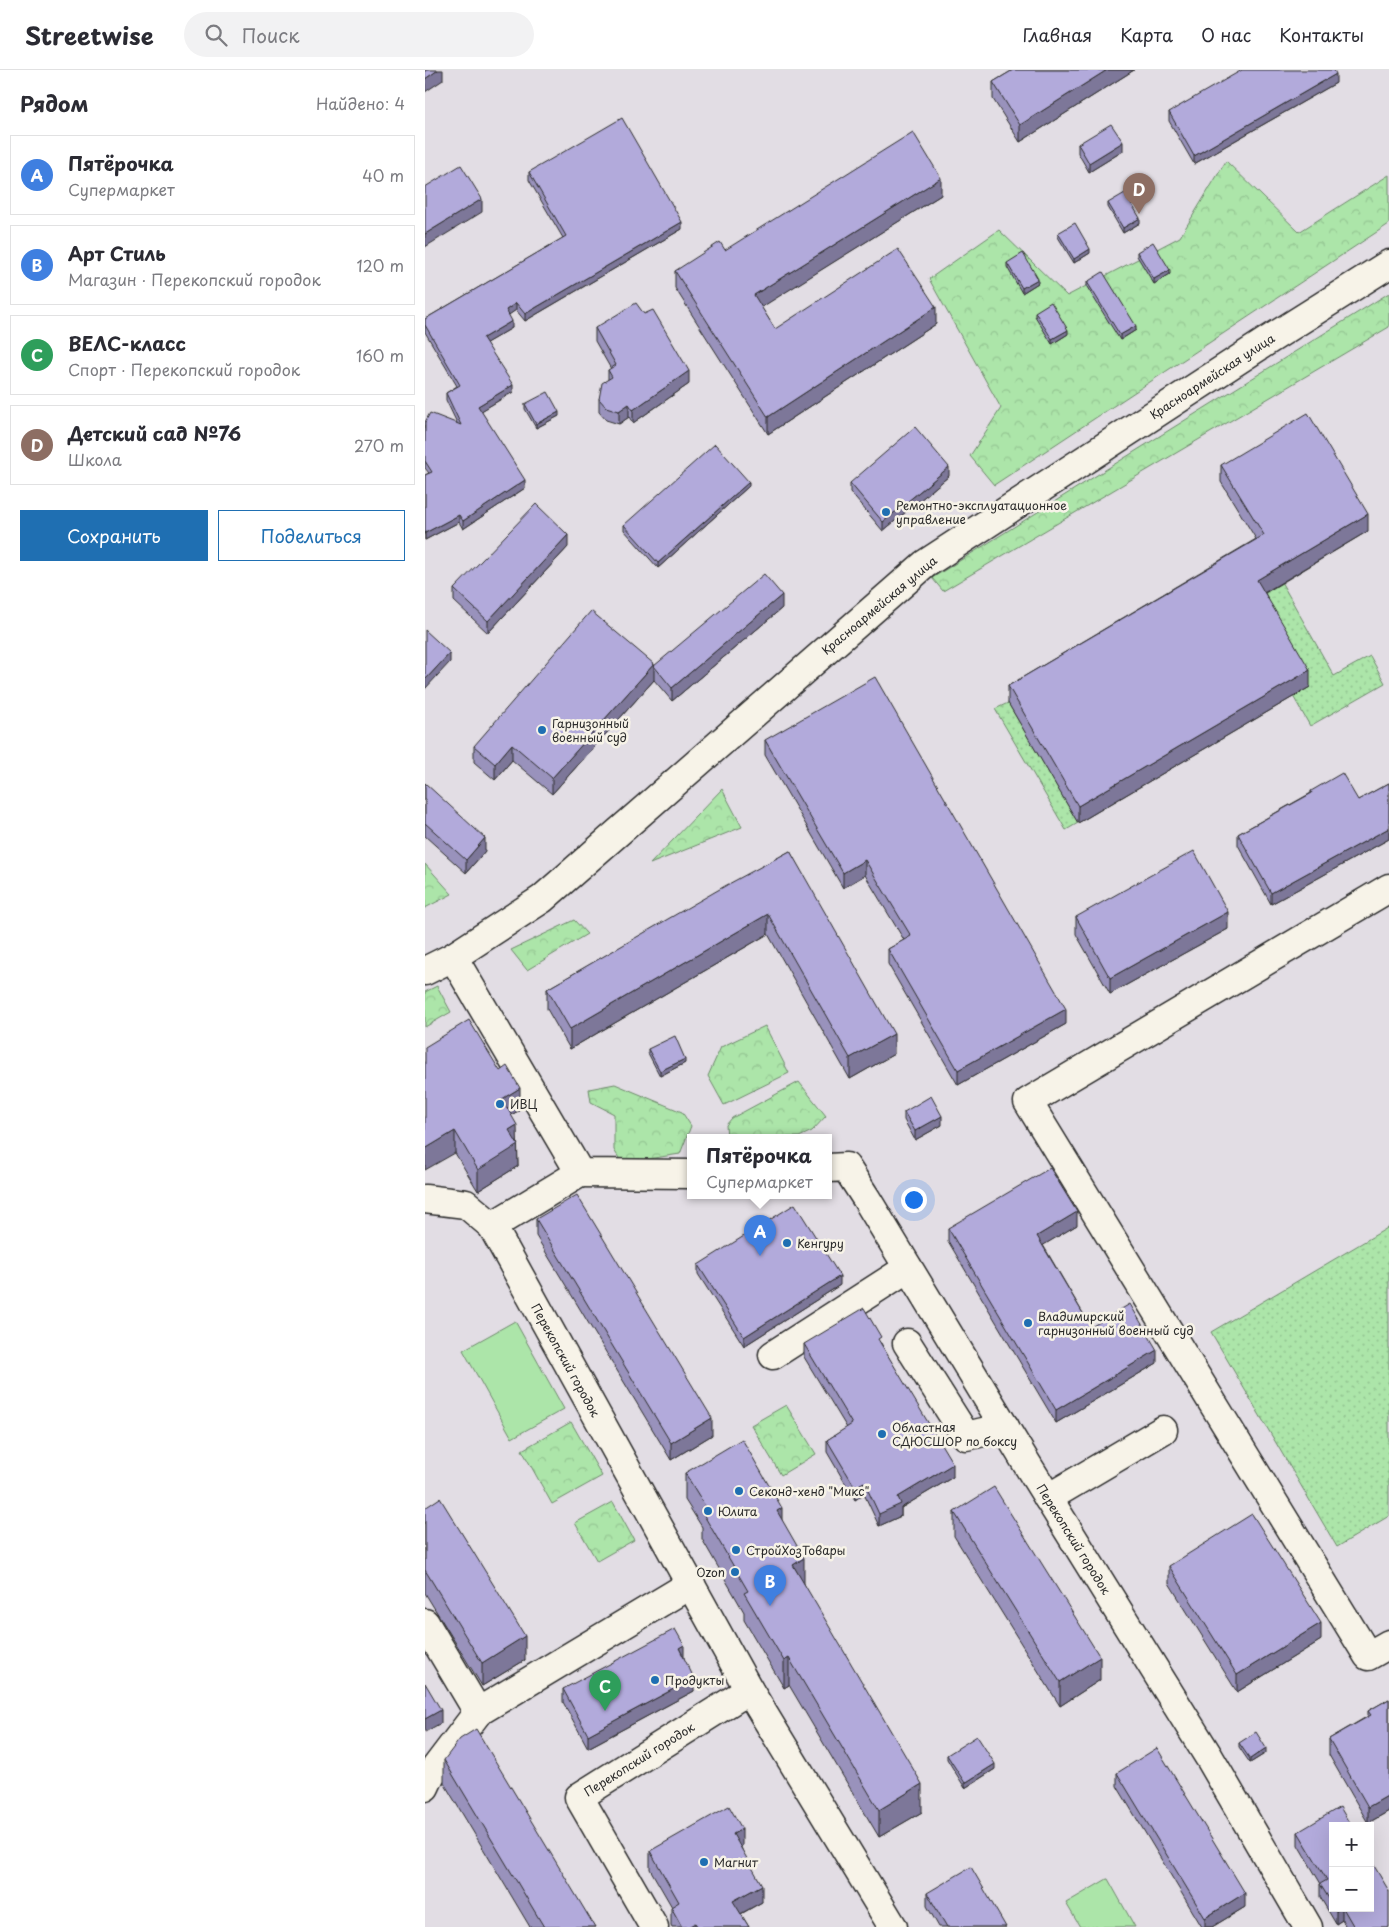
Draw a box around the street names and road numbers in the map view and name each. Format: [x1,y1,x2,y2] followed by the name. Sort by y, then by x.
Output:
[1146,329,1278,423] street label: Красноармейская улица
[817,551,941,659] street label: Красноармейская улица
[527,1300,605,1421] street label: Перекопский городок
[1033,1480,1116,1598] street label: Перекопский городок
[580,1717,698,1800] street label: Перекопский городок

